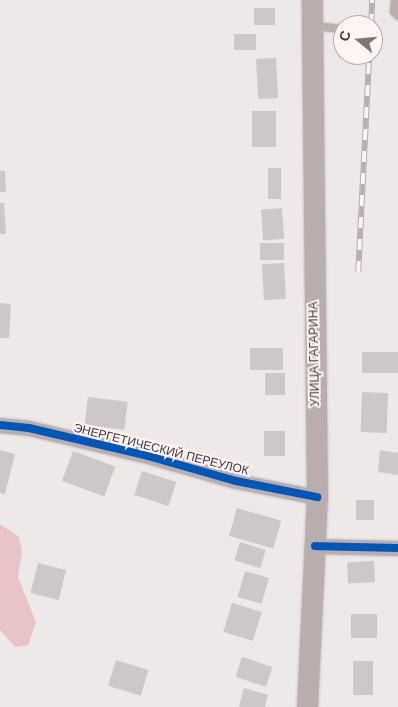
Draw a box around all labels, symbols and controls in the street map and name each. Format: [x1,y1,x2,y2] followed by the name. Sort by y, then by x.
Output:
[333,15,383,65] north arrow
[335,29,354,43] text: С
[307,302,323,406] street label: УЛИЦА ГАГАРИНА
[72,421,250,479] street label: ЭНЕРГЕТИЧЕСКИЙ ПЕРЕУЛОК

